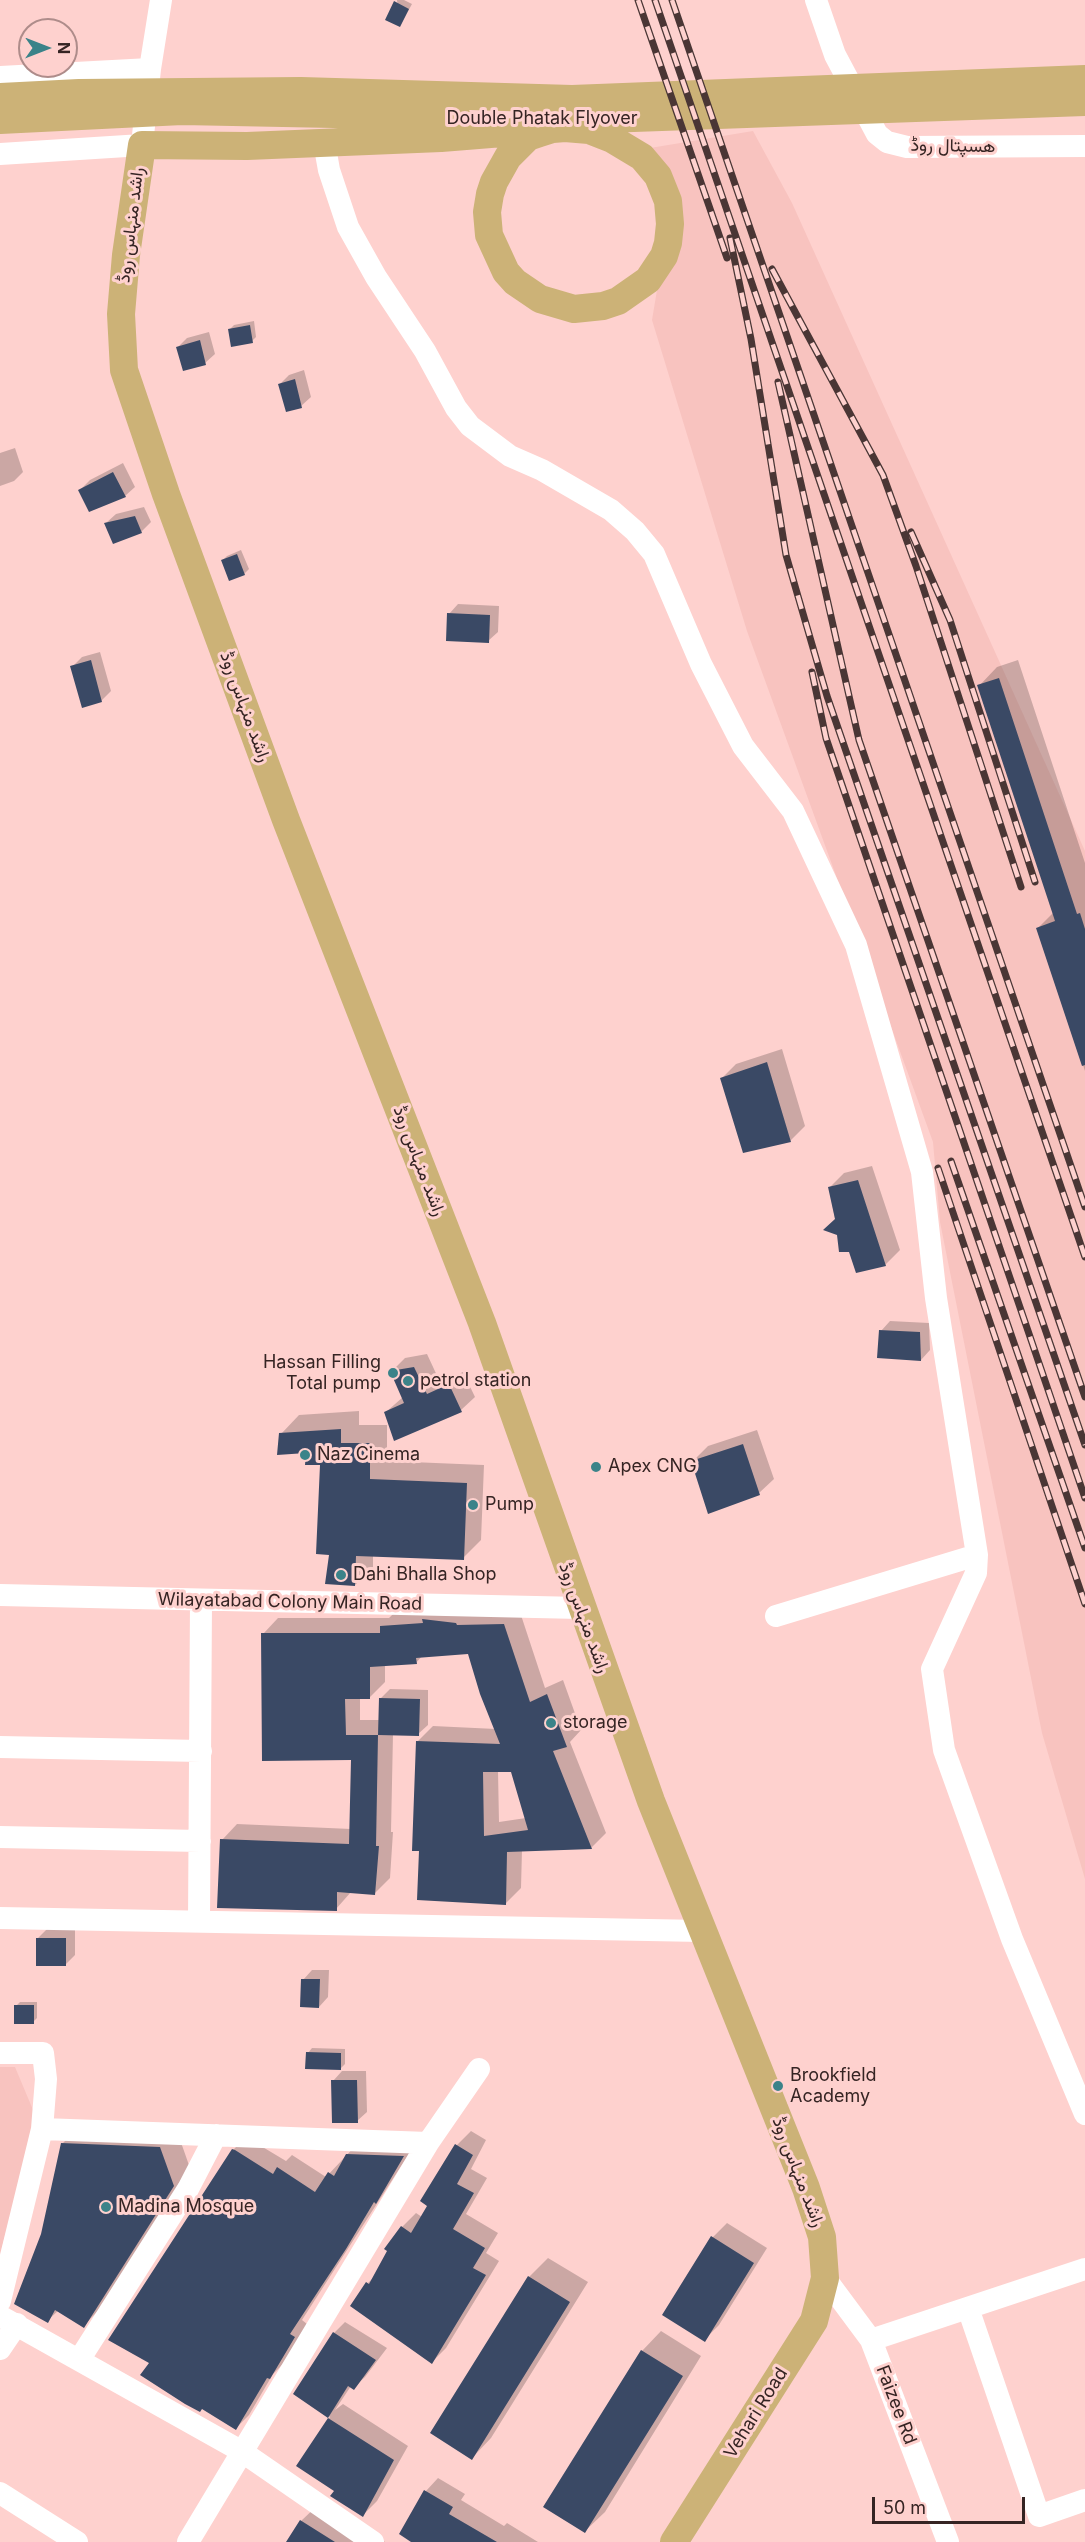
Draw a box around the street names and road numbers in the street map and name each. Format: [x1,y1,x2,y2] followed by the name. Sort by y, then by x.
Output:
[447,108,637,130] street label: Double Phatak Flyover
[910,134,996,158] street label: ھسپتال روڈ
[113,166,149,284] street label: راشد منہاس روڈ
[215,649,275,765] street label: راشد منہاس روڈ
[388,1103,450,1219] street label: راشد منہاس روڈ
[554,1560,614,1676] street label: راشد منہاس روڈ
[158,1589,422,1615] street label: Wilayatabad Colony Main Road
[767,2114,829,2230] street label: راشد منہاس روڈ
[871,2363,921,2447] street label: Faizee Rd
[720,2364,792,2462] street label: Vehari Road

